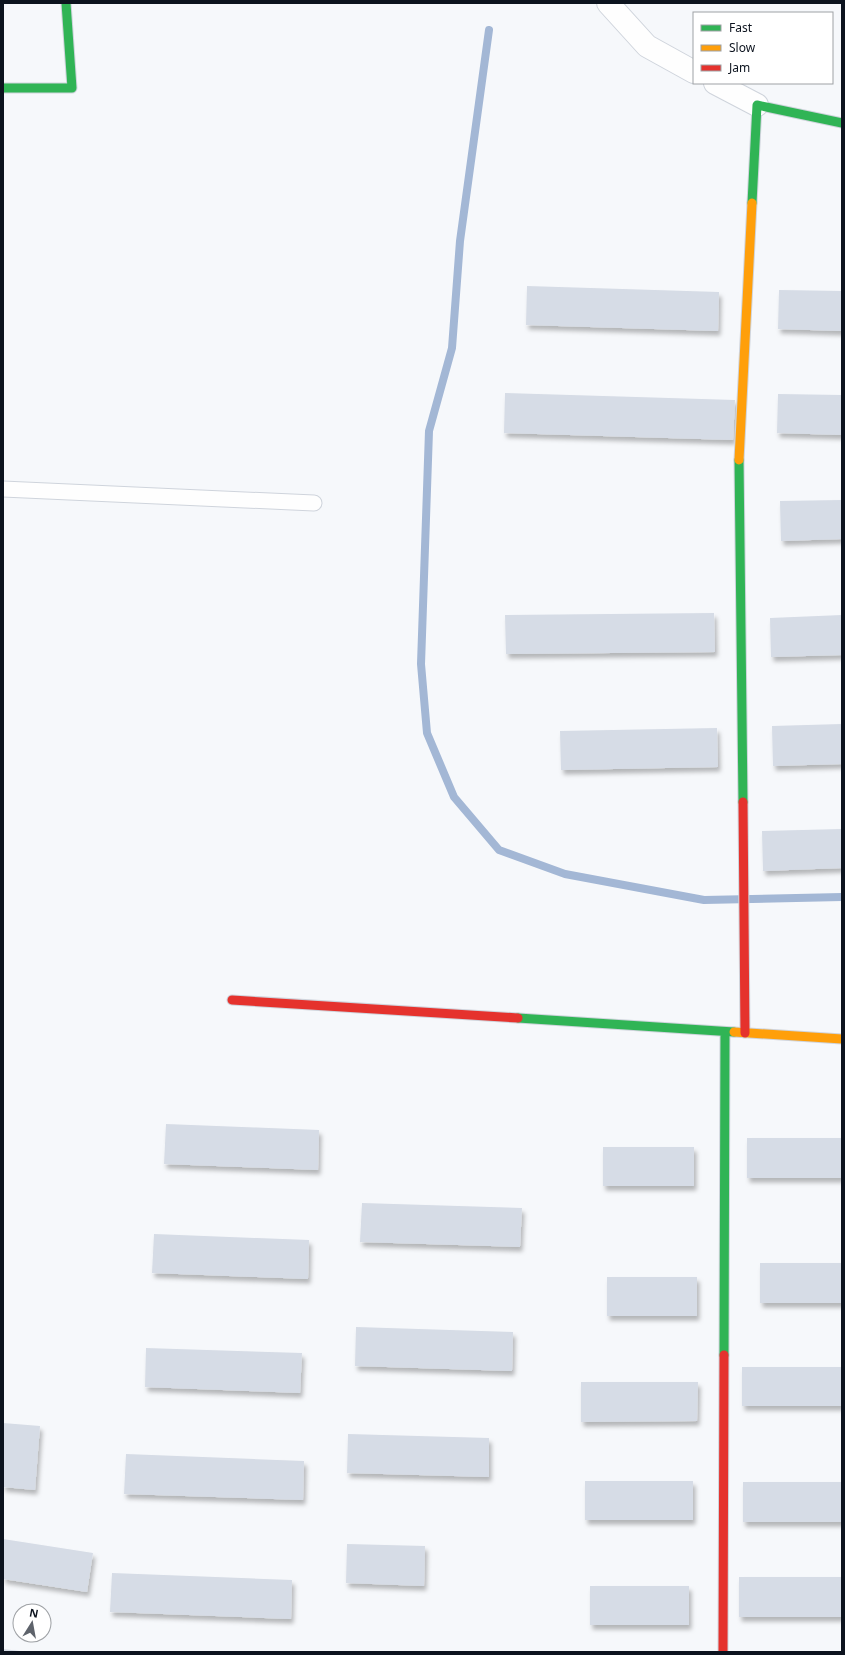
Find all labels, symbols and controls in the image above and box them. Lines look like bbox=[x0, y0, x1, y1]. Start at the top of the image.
legend bbox=[693, 12, 833, 84]
text: Fast bbox=[729, 19, 753, 36]
text: Slow bbox=[729, 39, 756, 56]
text: Jam bbox=[728, 59, 750, 76]
north arrow bbox=[12, 1603, 52, 1643]
text: N bbox=[28, 1604, 40, 1621]

